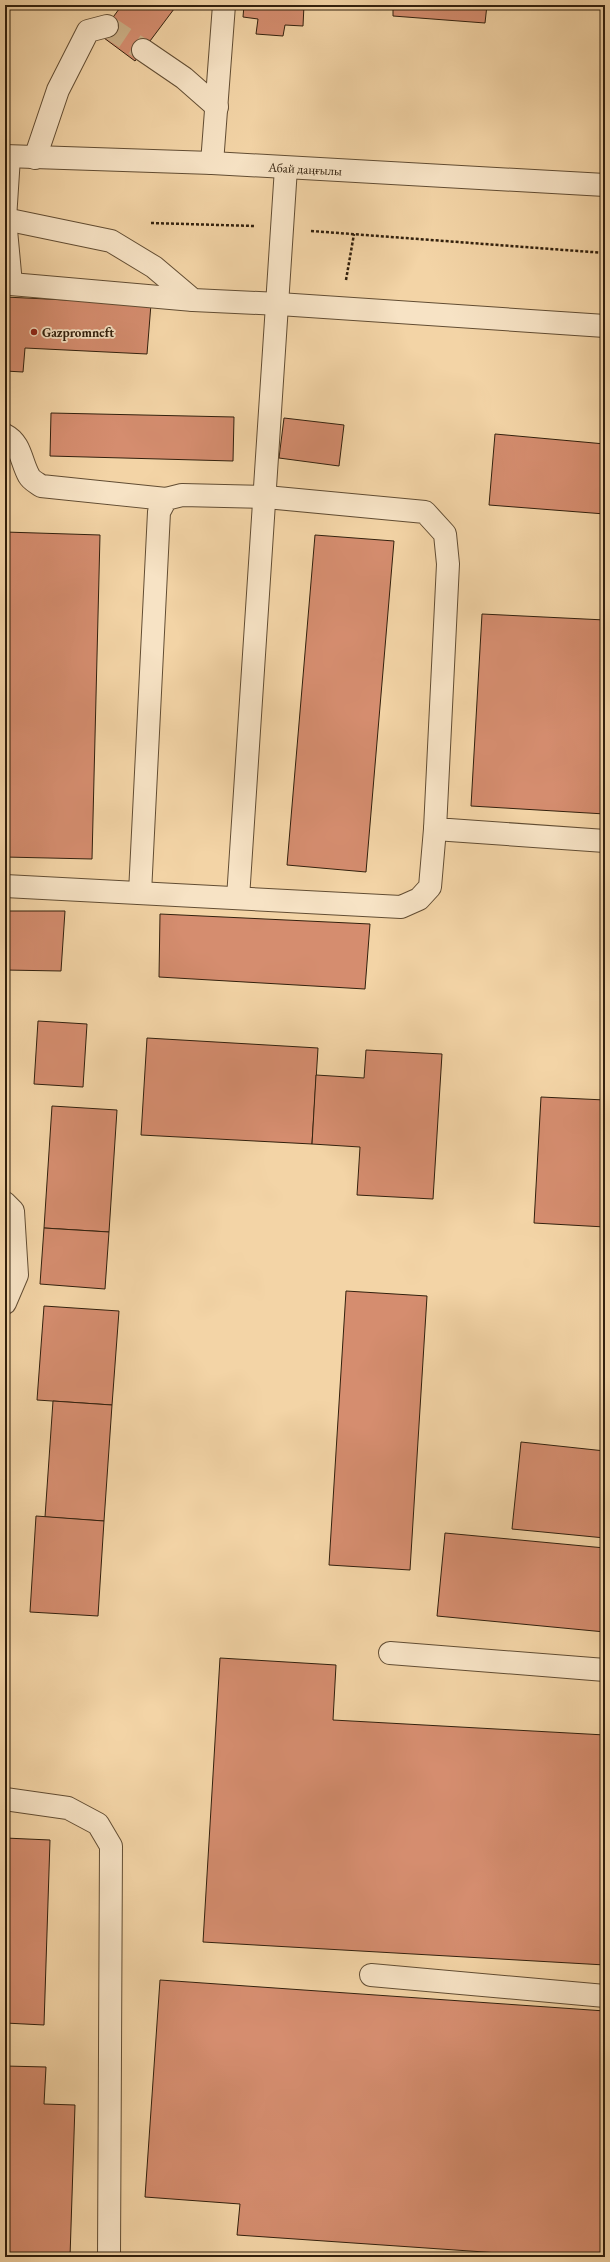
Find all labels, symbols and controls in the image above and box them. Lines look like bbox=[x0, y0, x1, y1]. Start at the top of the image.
street label: Абай даңғылы bbox=[267, 159, 342, 179]
place label: Gazpromneft bbox=[42, 324, 114, 341]
marker: Gazpromneft bbox=[29, 327, 39, 337]

